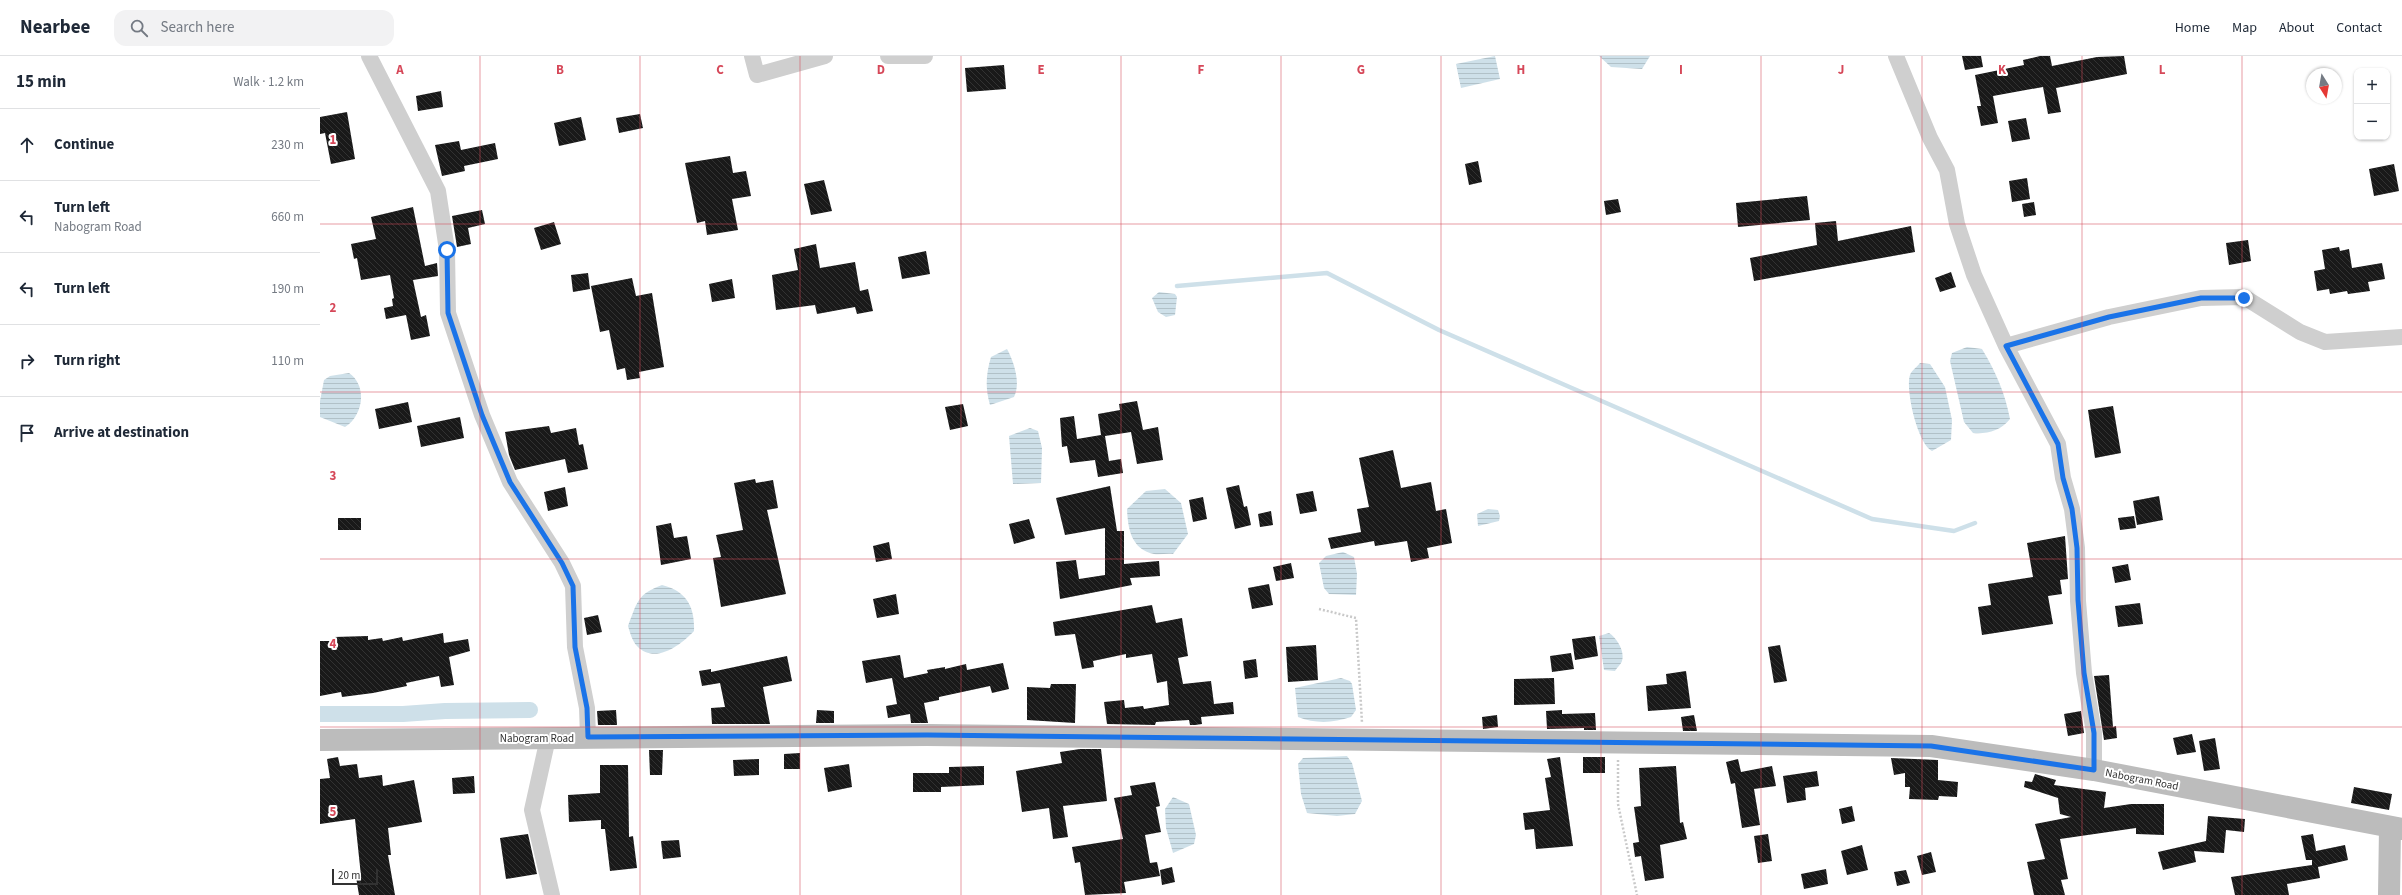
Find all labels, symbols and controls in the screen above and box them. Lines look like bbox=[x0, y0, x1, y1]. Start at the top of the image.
search box bbox=[114, 10, 394, 46]
text: Nearbee bbox=[20, 14, 90, 41]
icon: search bbox=[128, 17, 150, 39]
text: Search here bbox=[160, 17, 234, 38]
text: Home bbox=[2175, 18, 2210, 38]
text: Map bbox=[2232, 18, 2257, 38]
text: About bbox=[2279, 18, 2314, 38]
text: Contact bbox=[2336, 18, 2382, 38]
text: A bbox=[395, 61, 404, 79]
text: B bbox=[556, 61, 564, 79]
text: C bbox=[716, 61, 724, 79]
text: D bbox=[877, 61, 885, 79]
text: E bbox=[1037, 61, 1045, 79]
text: F bbox=[1198, 61, 1205, 79]
text: G bbox=[1357, 61, 1365, 79]
text: H bbox=[1517, 61, 1525, 79]
text: I bbox=[1679, 61, 1683, 79]
text: J bbox=[1838, 61, 1844, 79]
text: K bbox=[1998, 61, 2007, 79]
text: L bbox=[2159, 61, 2166, 79]
north arrow bbox=[2306, 68, 2342, 104]
map controls bbox=[2354, 68, 2390, 140]
button: + bbox=[2354, 68, 2390, 104]
text: 15 min bbox=[16, 70, 66, 94]
text: Walk · 1.2 km bbox=[233, 73, 304, 91]
button: − bbox=[2354, 104, 2390, 140]
text: 1 bbox=[330, 131, 337, 149]
icon: ahead bbox=[16, 134, 38, 156]
text: Continue bbox=[54, 134, 114, 155]
text: 230 m bbox=[271, 136, 304, 154]
text: Turn left bbox=[54, 197, 110, 218]
icon: left bbox=[16, 206, 38, 228]
text: 660 m bbox=[271, 208, 304, 226]
text: Nabogram Road bbox=[54, 218, 142, 236]
route start bbox=[438, 241, 456, 259]
icon: left bbox=[16, 278, 38, 300]
text: Turn left bbox=[54, 278, 110, 299]
text: 190 m bbox=[271, 280, 304, 298]
route end bbox=[2235, 289, 2253, 307]
text: 2 bbox=[330, 299, 337, 317]
icon: right bbox=[16, 350, 38, 372]
text: Turn right bbox=[54, 350, 120, 371]
text: 110 m bbox=[271, 352, 304, 370]
icon: arrive bbox=[16, 422, 38, 444]
text: Arrive at destination bbox=[54, 422, 189, 443]
text: 3 bbox=[330, 467, 337, 485]
text: 4 bbox=[330, 635, 337, 653]
street label: Nabogram Road bbox=[500, 731, 574, 746]
street label: Nabogram Road bbox=[2104, 765, 2180, 794]
text: 5 bbox=[330, 803, 337, 821]
scale bar bbox=[332, 867, 378, 886]
text: 20 m bbox=[338, 868, 360, 883]

